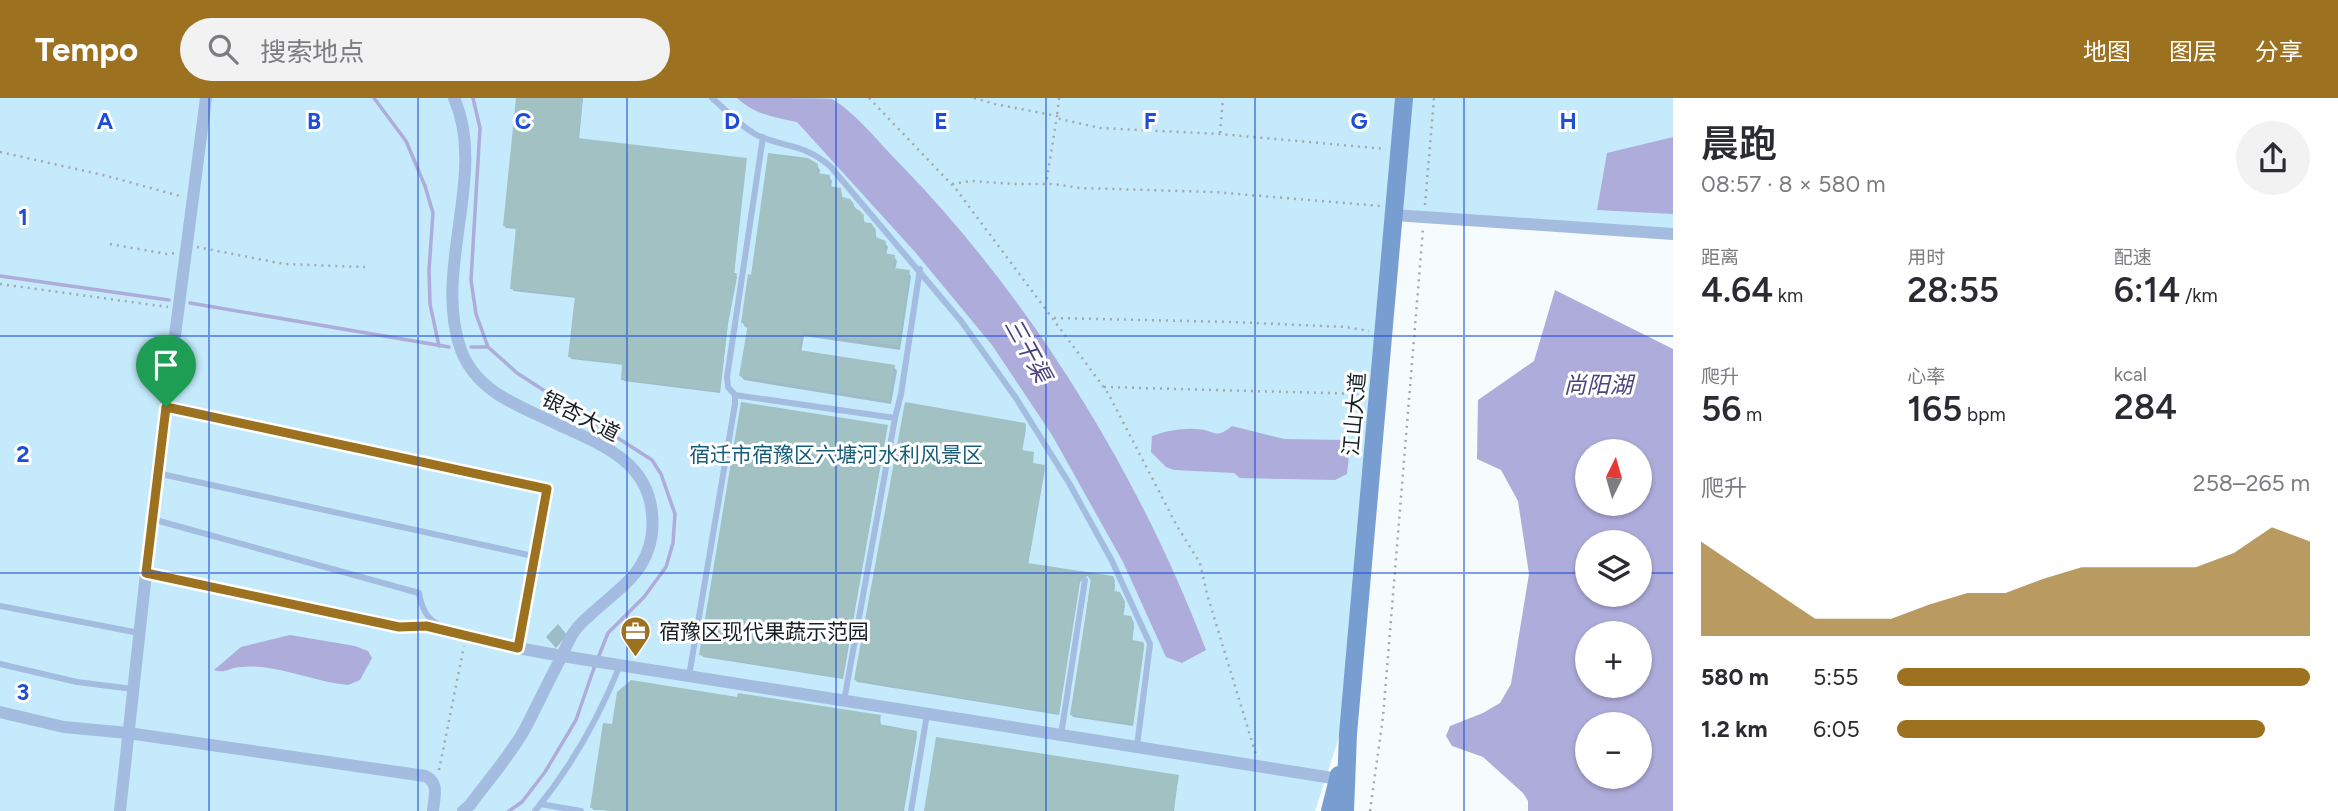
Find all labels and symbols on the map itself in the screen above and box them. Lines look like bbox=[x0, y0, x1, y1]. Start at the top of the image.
text: A bbox=[97, 107, 114, 135]
text: B bbox=[307, 107, 321, 135]
text: C bbox=[515, 107, 532, 135]
text: D bbox=[724, 107, 740, 135]
text: E bbox=[934, 107, 948, 135]
text: F bbox=[1144, 107, 1157, 135]
text: G bbox=[1350, 107, 1368, 135]
text: H bbox=[1559, 107, 1577, 135]
text: 1 bbox=[18, 203, 28, 231]
water label: 三干渠 bbox=[999, 313, 1058, 390]
pin bbox=[136, 335, 196, 407]
street label: 江山大道 bbox=[1338, 371, 1370, 457]
water label: 尚阳湖 bbox=[1564, 371, 1636, 399]
street label: 银杏大道 bbox=[538, 386, 624, 446]
north arrow bbox=[1575, 439, 1652, 516]
text: 2 bbox=[16, 440, 30, 468]
park label: 宿迁市宿豫区六塘河水利风景区 bbox=[689, 442, 983, 467]
office icon: 宿豫区现代果蔬示范园 bbox=[619, 614, 653, 658]
place label: 宿豫区现代果蔬示范园 bbox=[659, 619, 869, 644]
text: 3 bbox=[17, 678, 29, 706]

